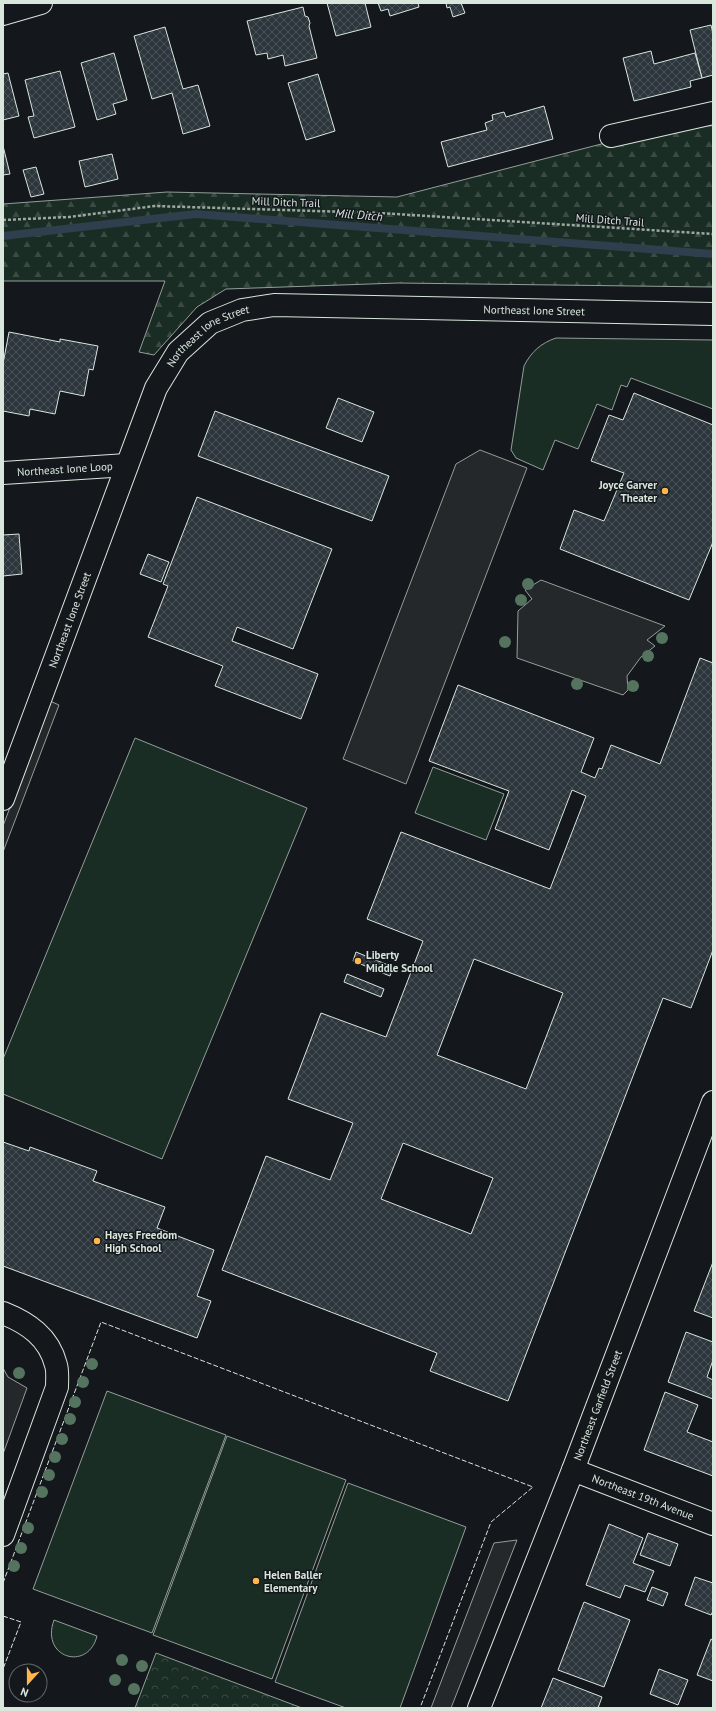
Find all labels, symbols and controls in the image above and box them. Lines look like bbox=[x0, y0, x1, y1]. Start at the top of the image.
street label: Mill Ditch Trail bbox=[251, 194, 321, 210]
water label: Mill Ditch bbox=[335, 205, 383, 224]
street label: Mill Ditch Trail bbox=[575, 211, 646, 229]
street label: Northeast Ione Street bbox=[163, 302, 250, 370]
street label: Northeast Ione Street bbox=[483, 302, 585, 318]
street label: Northeast Ione Loop bbox=[17, 459, 113, 479]
place label: Joyce Garver Theater bbox=[598, 478, 657, 505]
marker: Joyce Garver Theater bbox=[660, 486, 670, 496]
street label: Northeast Ione Street bbox=[45, 570, 94, 670]
place label: Liberty Middle School bbox=[366, 948, 434, 975]
marker: Liberty Middle School bbox=[353, 956, 363, 966]
place label: Hayes Freedom High School bbox=[105, 1228, 177, 1255]
marker: Hayes Freedom High School bbox=[92, 1236, 102, 1246]
street label: Northeast Garfield Street bbox=[570, 1348, 625, 1463]
street label: Northeast 19th Avenue bbox=[590, 1471, 696, 1523]
place label: Helen Baller Elementary bbox=[264, 1568, 322, 1595]
marker: Helen Baller Elementary bbox=[251, 1576, 261, 1586]
north arrow bbox=[8, 1663, 48, 1703]
text: N bbox=[19, 1685, 30, 1700]

